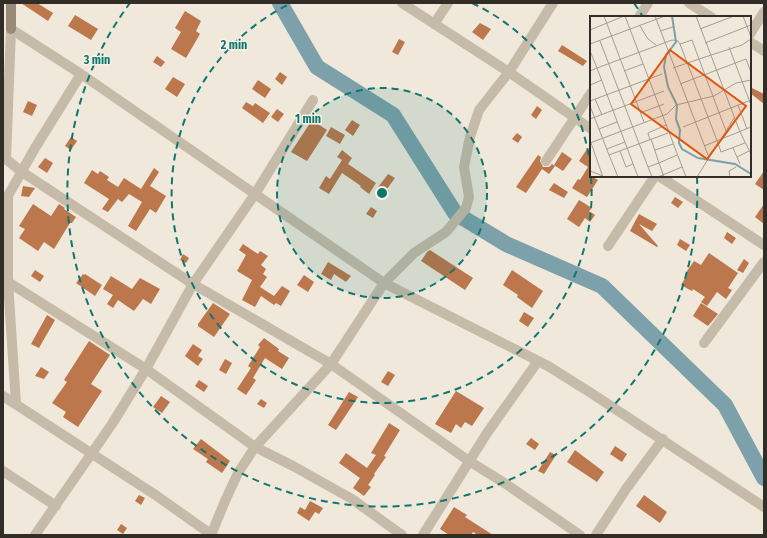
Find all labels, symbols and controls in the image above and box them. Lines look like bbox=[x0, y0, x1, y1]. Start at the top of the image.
inset map bbox=[590, 16, 751, 177]
text: 2 min bbox=[220, 38, 247, 52]
text: 3 min bbox=[83, 53, 110, 67]
text: 1 min bbox=[295, 112, 321, 126]
centre of rings bbox=[375, 186, 389, 200]

